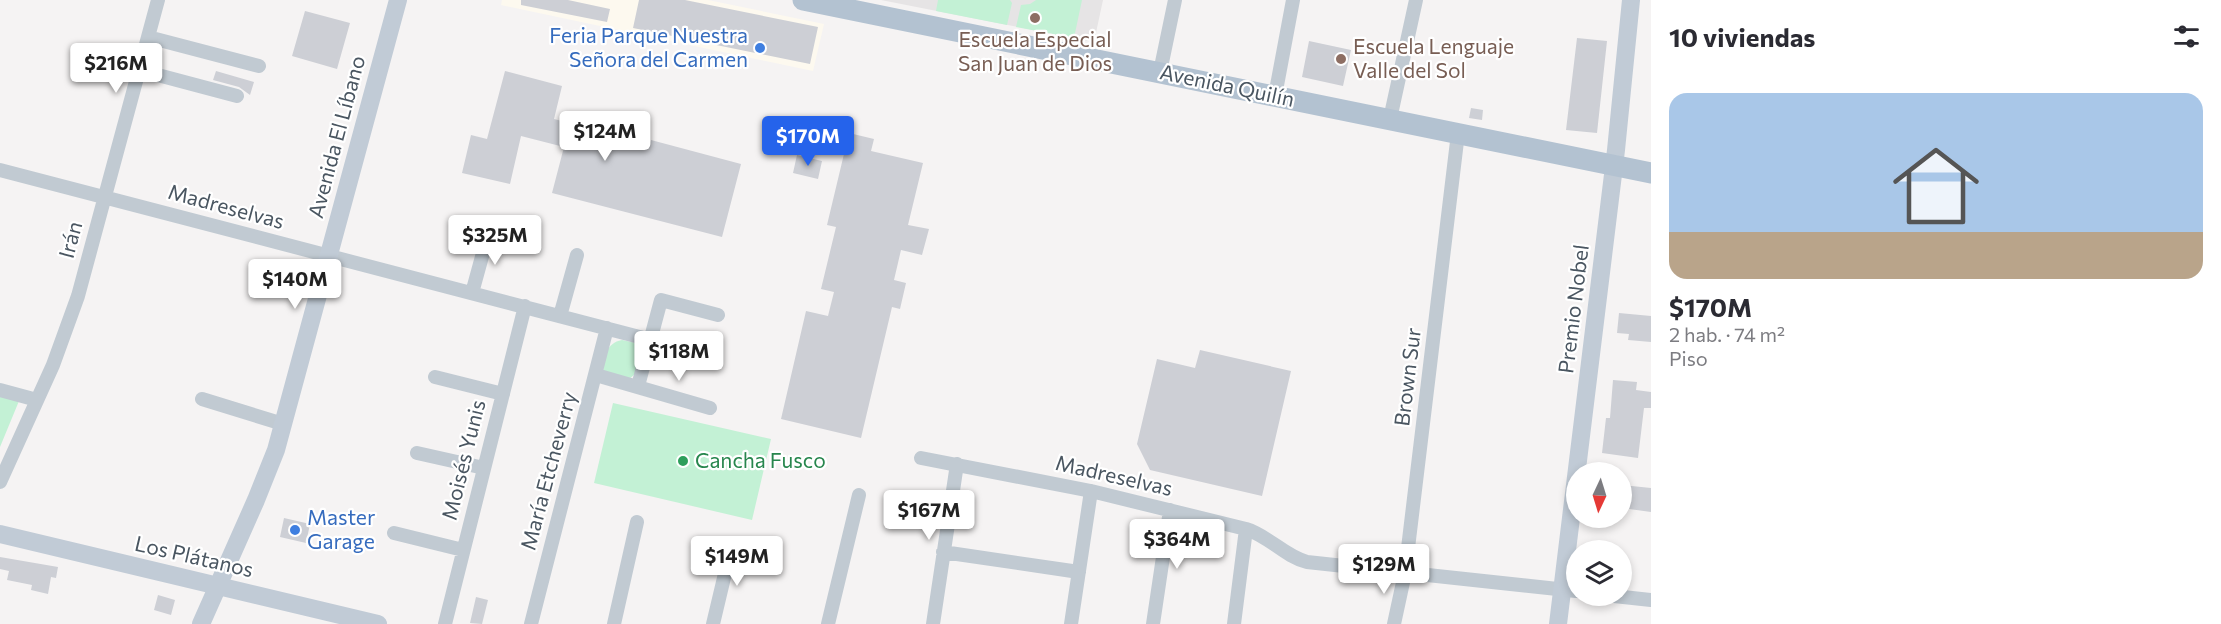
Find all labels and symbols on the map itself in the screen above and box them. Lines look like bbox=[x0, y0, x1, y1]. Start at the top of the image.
marker: Escuela Especial San Juan de Dios bbox=[1028, 11, 1042, 25]
place label: Feria Parque Nuestra Señora del Carmen bbox=[549, 22, 748, 71]
place label: Escuela Especial San Juan de Dios bbox=[958, 26, 1112, 75]
place label: Escuela Lenguaje Valle del Sol bbox=[1353, 33, 1514, 82]
marker: Feria Parque Nuestra Señora del Carmen bbox=[753, 41, 767, 55]
pin: $216M bbox=[74, 43, 158, 94]
marker: Escuela Lenguaje Valle del Sol bbox=[1334, 52, 1348, 66]
street label: Avenida El Líbano bbox=[302, 53, 369, 221]
street label: Avenida Quilín bbox=[1158, 58, 1297, 111]
pin: $124M bbox=[563, 111, 647, 162]
pin: $170M bbox=[766, 116, 850, 167]
street label: Madreselvas bbox=[166, 178, 287, 233]
pin: $325M bbox=[453, 215, 537, 266]
street label: Irán bbox=[53, 219, 86, 261]
street label: Premio Nobel bbox=[1552, 243, 1593, 375]
pin: $140M bbox=[253, 259, 337, 310]
street label: Brown Sur bbox=[1388, 326, 1425, 428]
pin: $118M bbox=[637, 331, 721, 382]
street label: María Etcheverry bbox=[514, 389, 581, 552]
street label: Moisés Yunis bbox=[436, 397, 490, 522]
place label: Cancha Fusco bbox=[695, 447, 826, 472]
street label: Madreselvas bbox=[1053, 449, 1175, 500]
marker: Cancha Fusco bbox=[676, 454, 690, 468]
north arrow bbox=[1566, 462, 1632, 528]
pin: $167M bbox=[887, 490, 971, 541]
place label: Master Garage bbox=[307, 504, 375, 553]
pin: $364M bbox=[1135, 519, 1219, 570]
marker: Master Garage bbox=[288, 523, 302, 537]
street label: Los Plátanos bbox=[133, 530, 256, 581]
pin: $149M bbox=[695, 536, 779, 587]
pin: $129M bbox=[1342, 544, 1426, 595]

